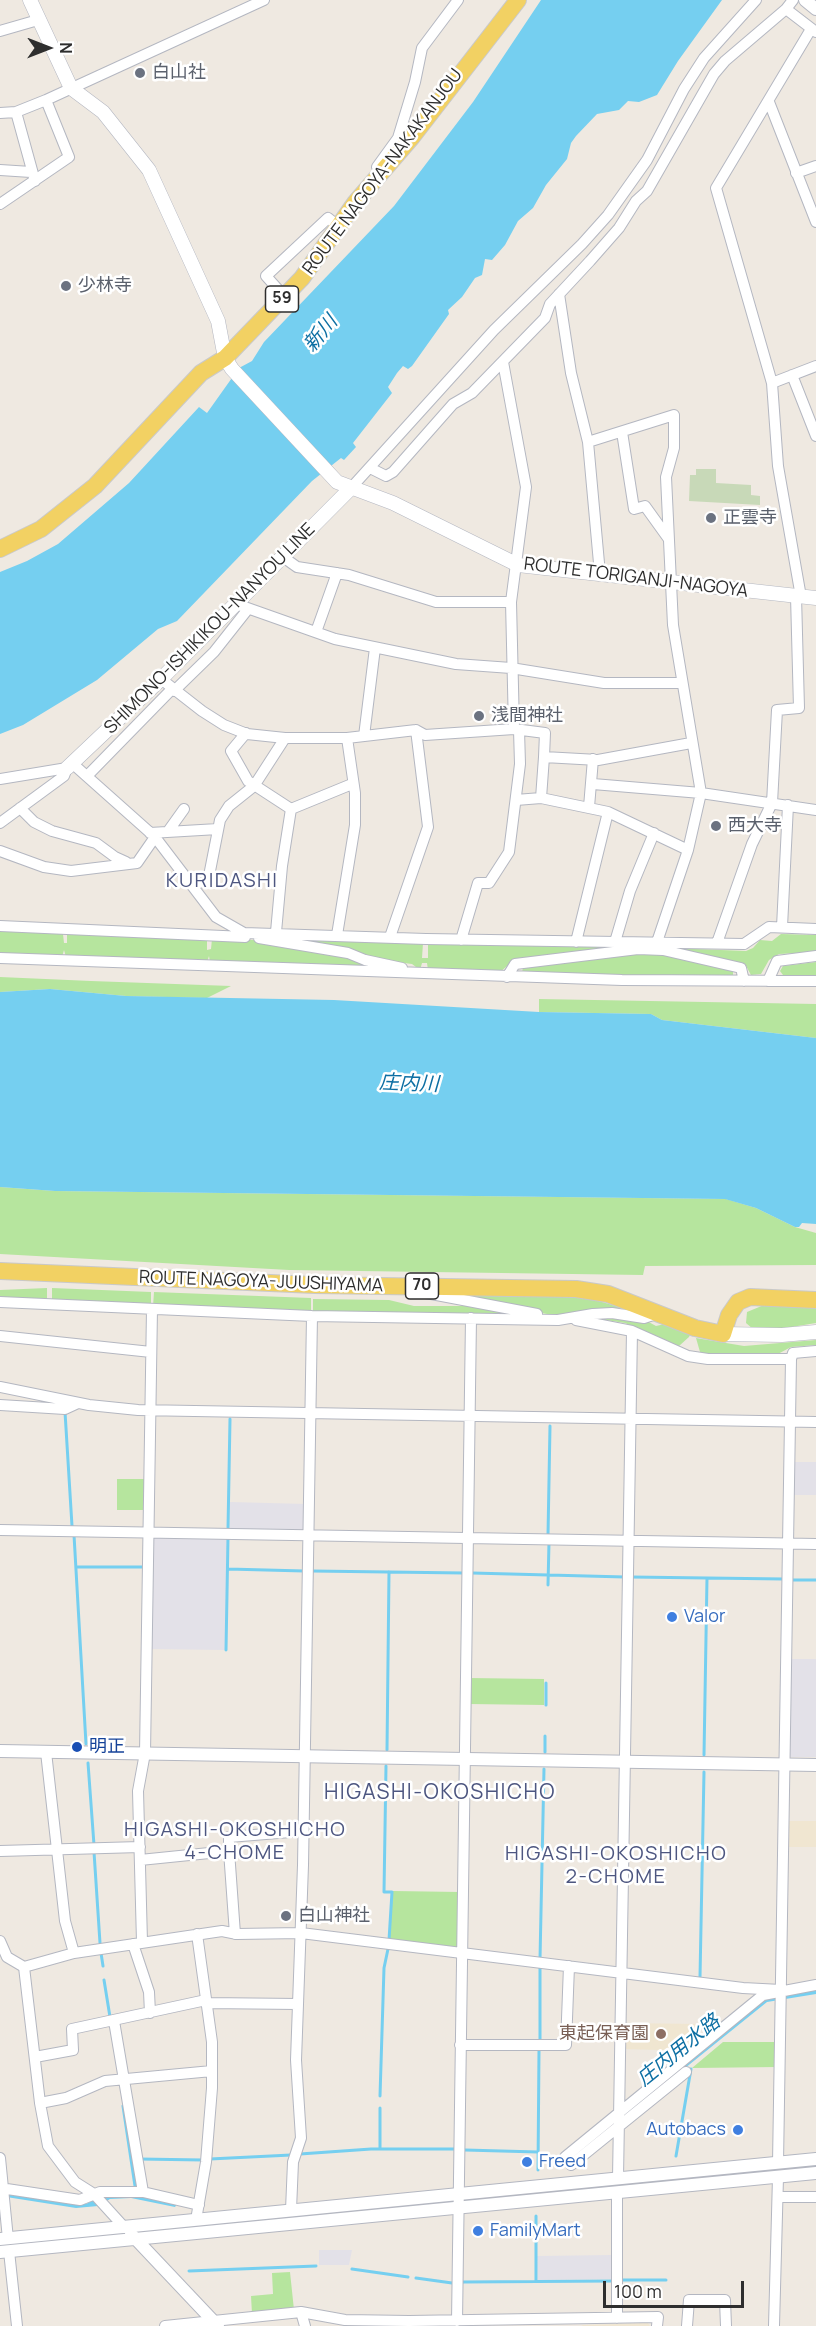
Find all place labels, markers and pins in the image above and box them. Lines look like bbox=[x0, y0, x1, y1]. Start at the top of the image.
place label: 白山社 bbox=[152, 62, 206, 84]
marker: 白山社 bbox=[133, 66, 147, 80]
place label: 少林寺 bbox=[78, 275, 132, 297]
marker: 少林寺 bbox=[59, 279, 73, 293]
place label: 正雲寺 bbox=[723, 507, 777, 529]
marker: 正雲寺 bbox=[704, 511, 718, 525]
place label: 浅間神社 bbox=[491, 705, 563, 727]
marker: 浅間神社 bbox=[472, 709, 486, 723]
place label: 西大寺 bbox=[728, 815, 782, 837]
marker: 西大寺 bbox=[709, 819, 723, 833]
place label: Valor bbox=[684, 1606, 725, 1628]
marker: Valor bbox=[665, 1610, 679, 1624]
place label: 明正 bbox=[89, 1736, 125, 1758]
marker: 明正 bbox=[70, 1740, 84, 1754]
place label: 白山神社 bbox=[298, 1905, 370, 1927]
marker: 白山神社 bbox=[279, 1909, 293, 1923]
place label: 東起保育園 bbox=[559, 2023, 649, 2045]
marker: 東起保育園 bbox=[654, 2027, 668, 2041]
place label: Autobacs bbox=[646, 2119, 726, 2141]
marker: Autobacs bbox=[731, 2123, 745, 2137]
place label: Freed bbox=[539, 2151, 586, 2173]
marker: Freed bbox=[520, 2155, 534, 2169]
place label: FamilyMart bbox=[490, 2220, 581, 2242]
marker: FamilyMart bbox=[471, 2224, 485, 2238]

